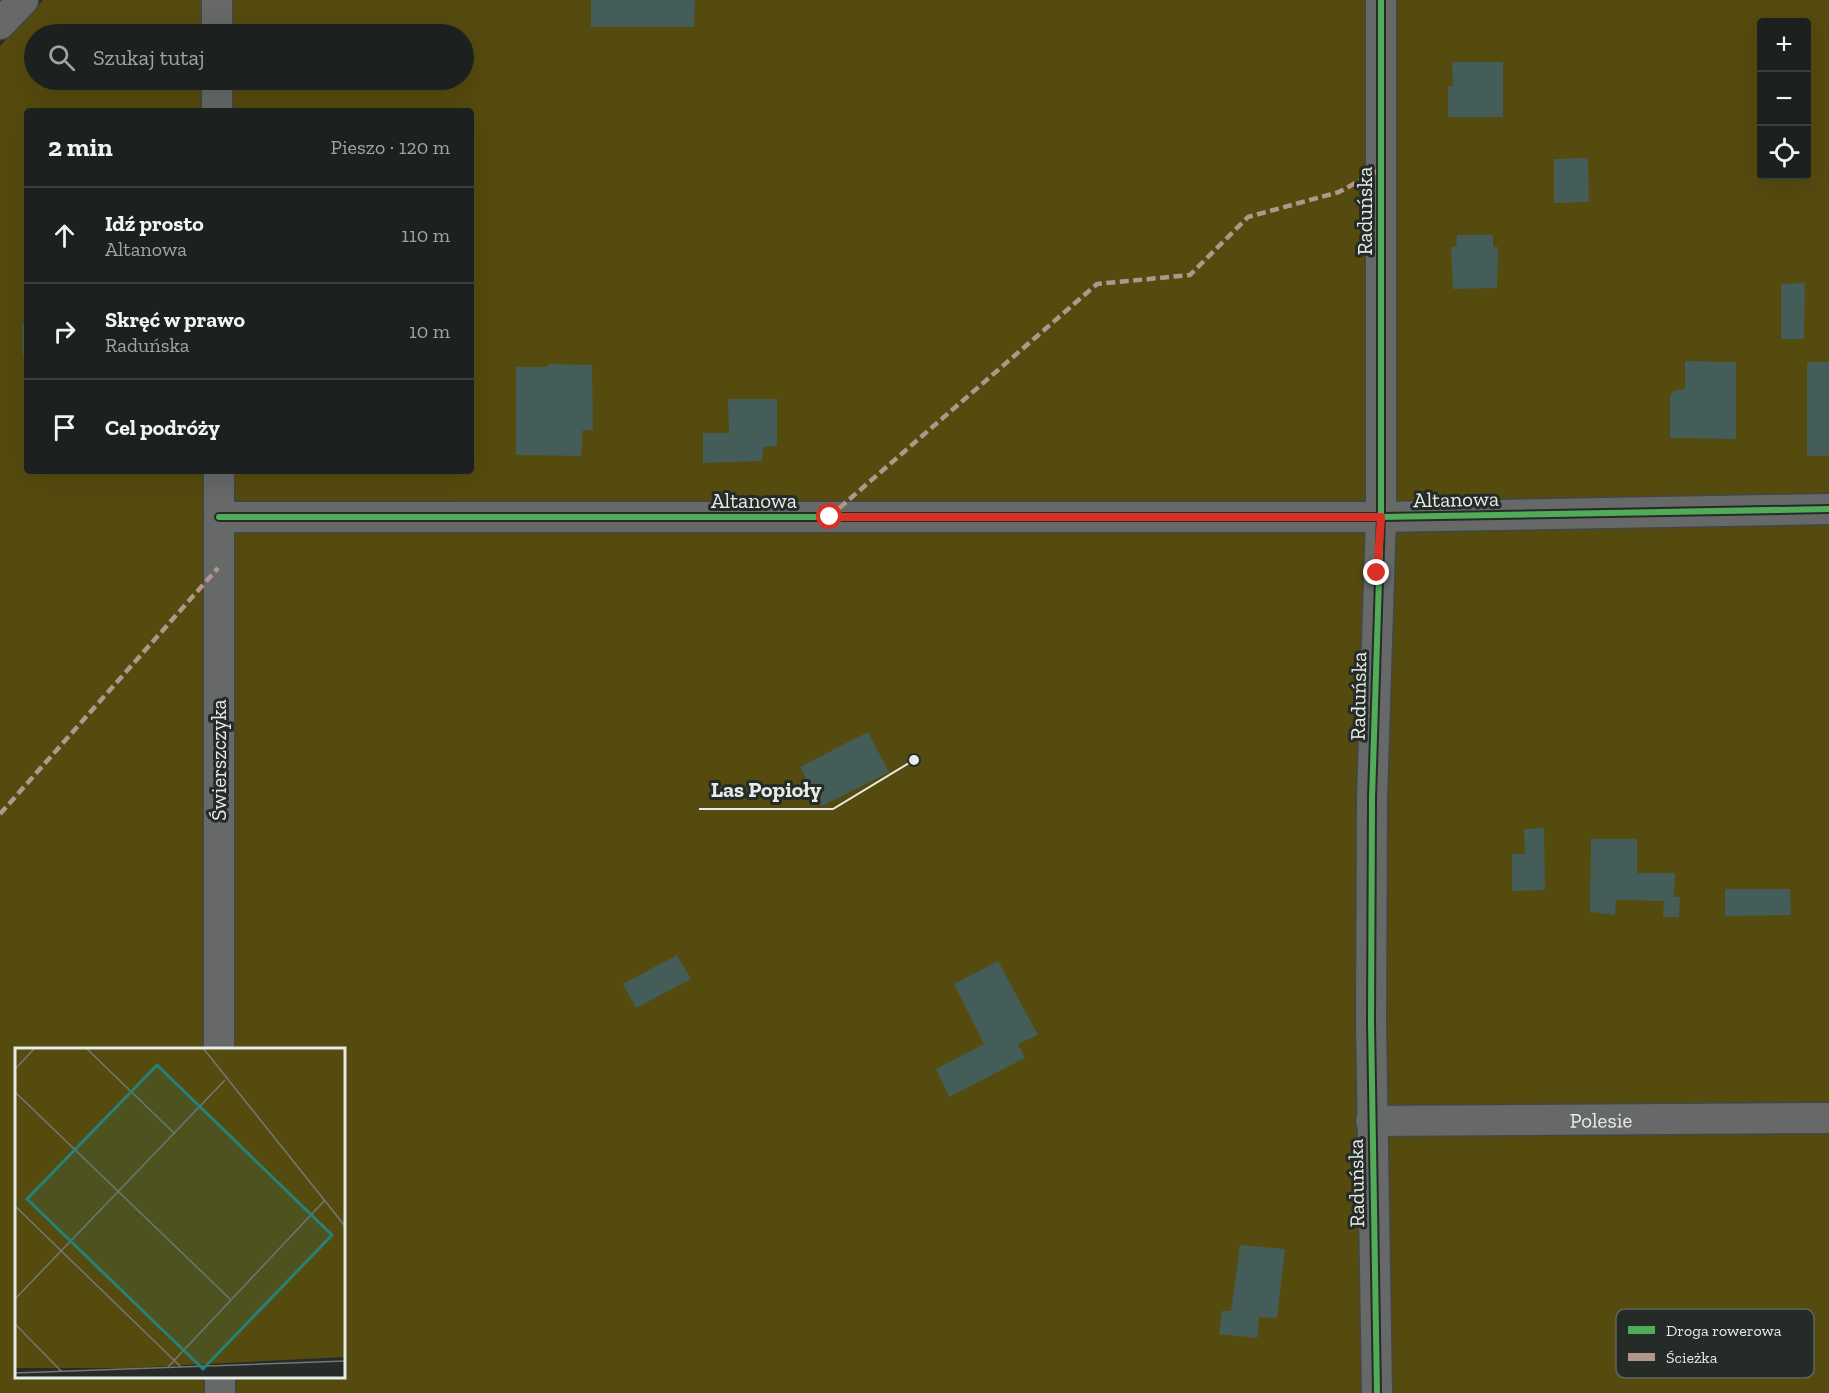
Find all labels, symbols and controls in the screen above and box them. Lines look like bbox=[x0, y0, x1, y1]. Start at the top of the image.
map controls bbox=[1757, 18, 1811, 180]
button: + bbox=[1757, 18, 1811, 72]
search box bbox=[24, 24, 474, 90]
icon: search bbox=[45, 41, 78, 74]
text: Szukaj tutaj bbox=[93, 44, 205, 71]
button: − bbox=[1757, 72, 1811, 126]
button: locate bbox=[1757, 126, 1811, 180]
text: 2 min bbox=[48, 131, 113, 163]
text: Pieszo · 120 m bbox=[330, 135, 450, 159]
street label: Raduńska bbox=[1352, 167, 1377, 255]
text: Idź prosto bbox=[105, 210, 204, 237]
icon: ahead bbox=[48, 219, 81, 252]
text: 110 m bbox=[401, 223, 450, 247]
text: Altanowa bbox=[105, 237, 187, 261]
text: Skręć w prawo bbox=[105, 306, 245, 333]
icon: right bbox=[48, 315, 81, 348]
text: 10 m bbox=[409, 319, 450, 343]
text: Raduńska bbox=[105, 333, 189, 357]
icon: arrive bbox=[48, 411, 81, 444]
text: Cel podróży bbox=[105, 414, 220, 441]
street label: Altanowa bbox=[1413, 486, 1499, 512]
street label: Altanowa bbox=[711, 488, 797, 513]
route start bbox=[816, 503, 842, 529]
route end bbox=[1363, 559, 1389, 585]
street label: Raduńska bbox=[1345, 651, 1371, 741]
street label: Świerszczyka bbox=[206, 699, 231, 821]
callout: Las Popioły bbox=[699, 769, 833, 809]
text: Las Popioły bbox=[711, 776, 822, 803]
inset map bbox=[15, 1048, 345, 1378]
street label: Polesie bbox=[1570, 1107, 1633, 1132]
street label: Raduńska bbox=[1343, 1138, 1369, 1228]
legend bbox=[1616, 1309, 1814, 1378]
text: Droga rowerowa bbox=[1666, 1321, 1782, 1340]
text: Ścieżka bbox=[1666, 1348, 1718, 1367]

